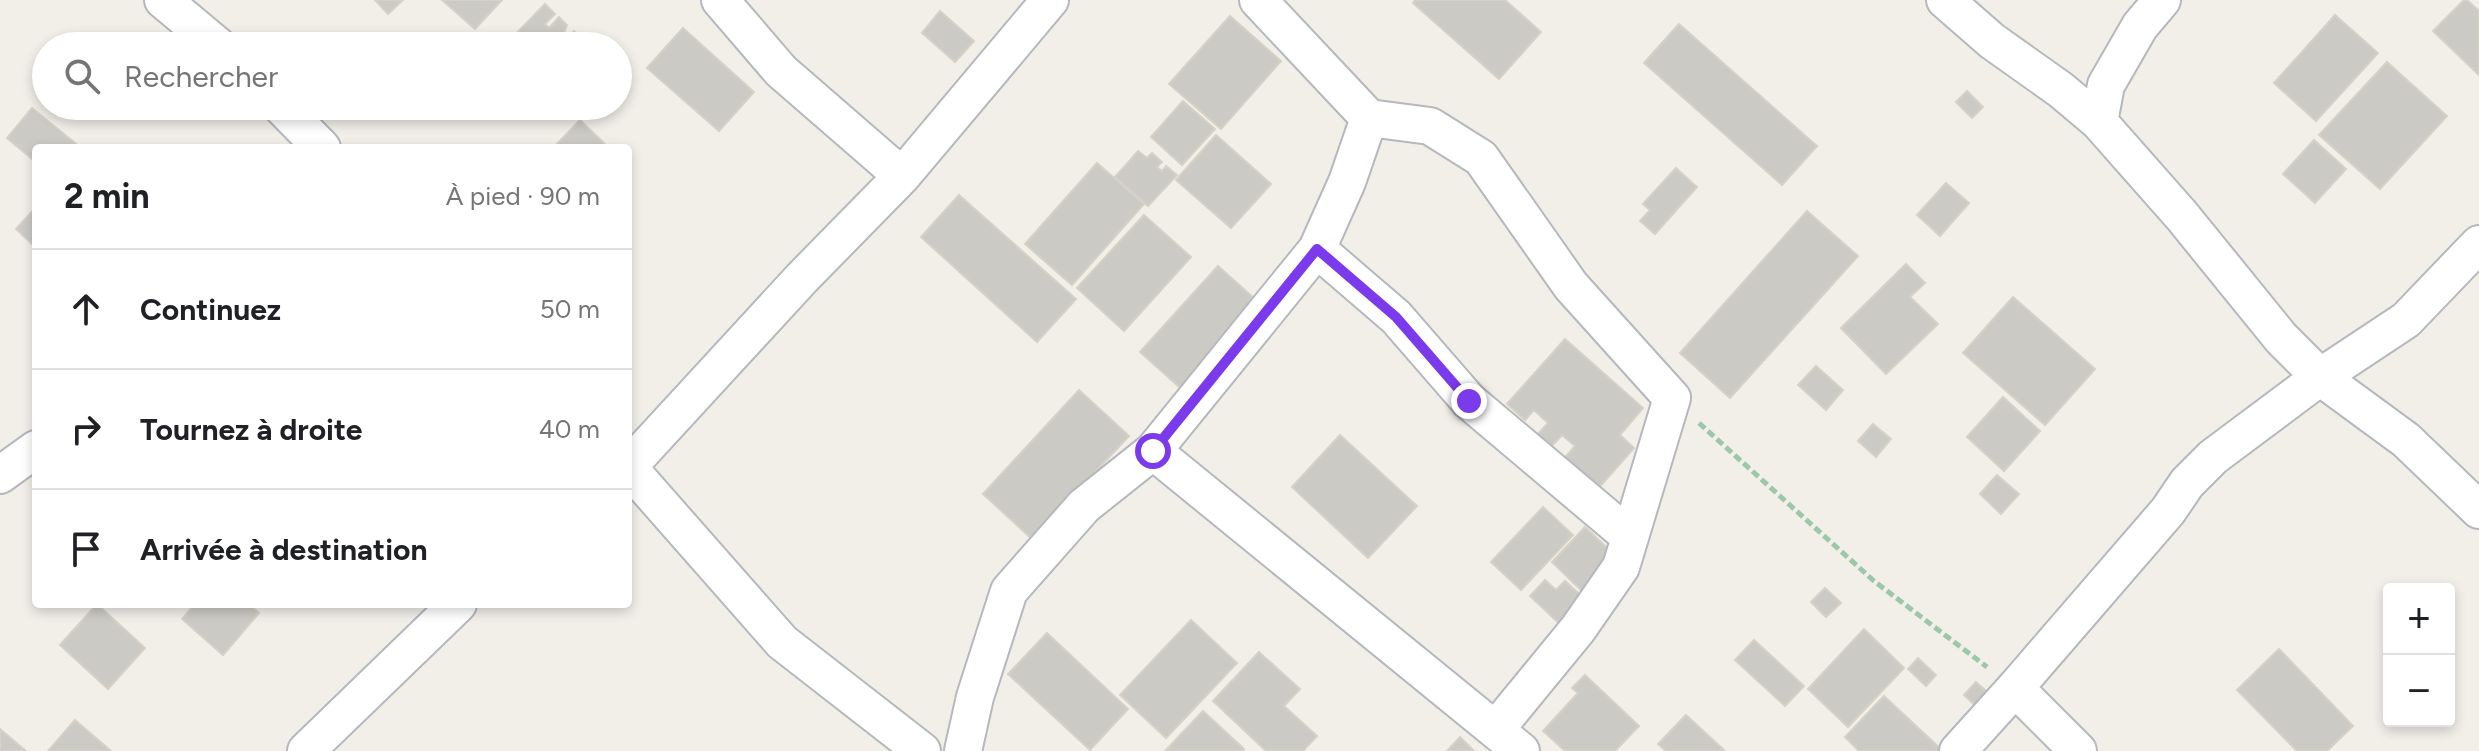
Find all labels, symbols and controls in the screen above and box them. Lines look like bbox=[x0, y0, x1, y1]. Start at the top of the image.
search box bbox=[32, 32, 632, 120]
icon: search bbox=[60, 54, 104, 98]
text: Rechercher bbox=[124, 58, 278, 95]
text: 2 min bbox=[64, 176, 150, 217]
text: À pied · 90 m bbox=[446, 180, 600, 212]
icon: ahead bbox=[64, 287, 108, 331]
text: Continuez bbox=[140, 291, 281, 328]
text: 50 m bbox=[540, 293, 600, 325]
route end bbox=[1451, 383, 1487, 419]
icon: right bbox=[64, 407, 108, 451]
text: Tournez à droite bbox=[140, 411, 362, 448]
text: 40 m bbox=[539, 413, 600, 445]
route start bbox=[1135, 433, 1171, 469]
icon: arrive bbox=[64, 527, 108, 571]
text: Arrivée à destination bbox=[140, 531, 427, 568]
map controls bbox=[2383, 583, 2455, 727]
button: + bbox=[2383, 583, 2455, 655]
button: − bbox=[2383, 655, 2455, 727]

